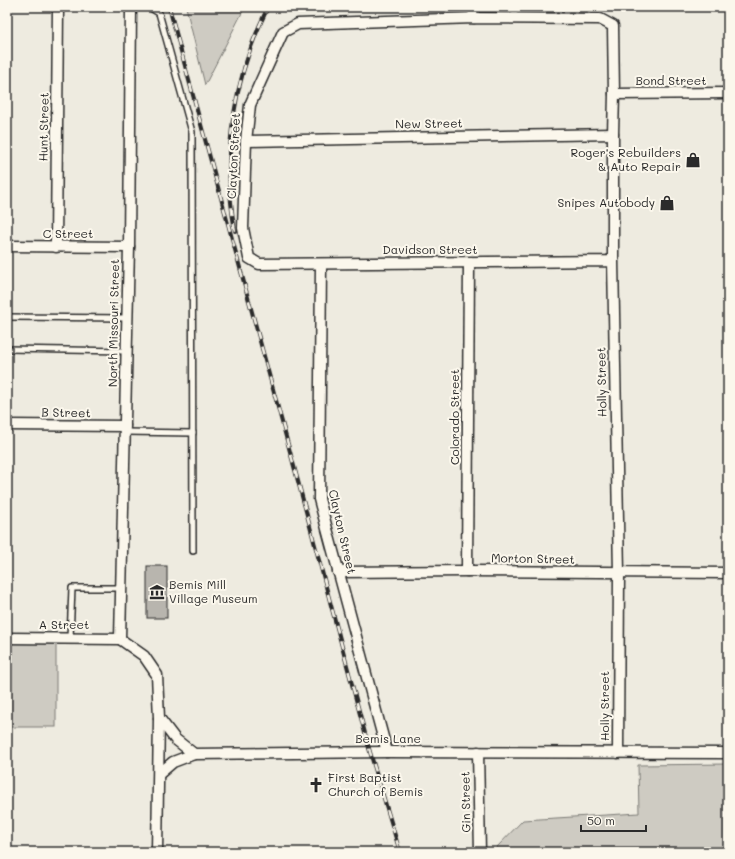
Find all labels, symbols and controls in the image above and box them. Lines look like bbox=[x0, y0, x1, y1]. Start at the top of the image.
street label: Bond Street bbox=[636, 72, 706, 88]
street label: Hunt Street bbox=[34, 92, 52, 162]
street label: Clayton Street bbox=[223, 112, 243, 200]
street label: New Street bbox=[395, 114, 463, 132]
place label: Roger's Rebuilders & Auto Repair bbox=[571, 144, 681, 174]
shop icon: Roger's Rebuilders & Auto Repair bbox=[684, 151, 702, 169]
place label: Snipes Autobody bbox=[558, 194, 655, 210]
shop icon: Snipes Autobody bbox=[658, 194, 676, 212]
street label: C Street bbox=[43, 225, 93, 241]
street label: Davidson Street bbox=[383, 241, 477, 257]
street label: North Missouri Street bbox=[104, 259, 122, 387]
street label: Holly Street bbox=[592, 347, 610, 417]
street label: Colorado Street bbox=[446, 369, 462, 465]
street label: B Street bbox=[41, 404, 91, 420]
street label: Clayton Street bbox=[325, 488, 360, 576]
street label: Morton Street bbox=[491, 549, 575, 567]
place label: Bemis Mill Village Museum bbox=[169, 576, 258, 606]
museum icon: Bemis Mill Village Museum bbox=[148, 583, 166, 601]
street label: A Street bbox=[39, 616, 89, 632]
street label: Holly Street bbox=[596, 671, 612, 741]
street label: Bemis Lane bbox=[355, 730, 421, 746]
place label: First Baptist Church of Bemis bbox=[328, 769, 423, 799]
street label: Gin Street bbox=[456, 771, 474, 833]
church icon: First Baptist Church of Bemis bbox=[307, 776, 325, 794]
scale bar bbox=[581, 807, 646, 833]
text: 50 m bbox=[587, 812, 615, 828]

